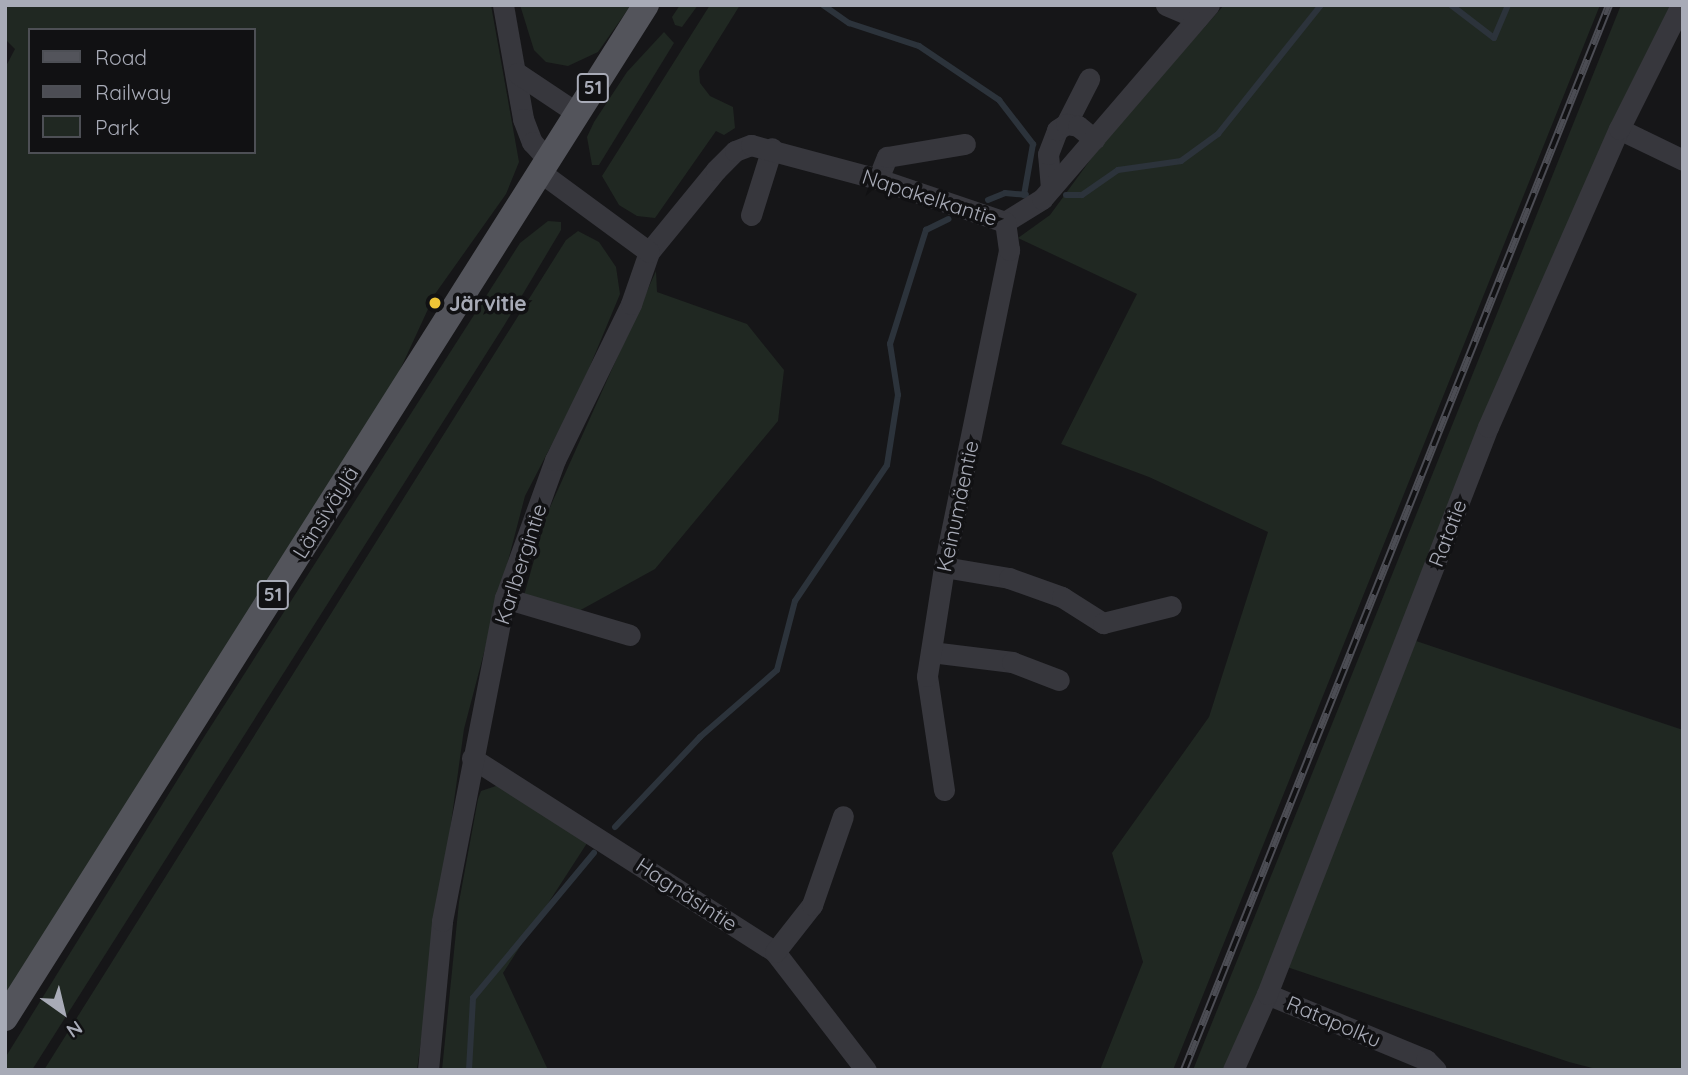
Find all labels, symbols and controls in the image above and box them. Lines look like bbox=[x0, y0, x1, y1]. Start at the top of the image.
legend bbox=[28, 28, 256, 154]
text: Road bbox=[95, 44, 147, 70]
road number: 51 bbox=[576, 72, 610, 104]
text: Railway bbox=[95, 79, 171, 105]
text: Park bbox=[95, 114, 139, 140]
street label: Napakelkantie bbox=[859, 163, 1001, 231]
place label: Järvitie bbox=[449, 290, 527, 316]
marker: Järvitie bbox=[427, 295, 443, 311]
street label: Keinumäentie bbox=[931, 438, 983, 574]
street label: Länsiväylä bbox=[287, 461, 363, 563]
street label: Ratatie bbox=[1423, 496, 1471, 570]
street label: Karlbergintie bbox=[489, 500, 551, 628]
road number: 51 bbox=[256, 580, 290, 610]
street label: Hagnäsintie bbox=[632, 852, 742, 936]
north arrow bbox=[28, 977, 98, 1047]
street label: Ratapolku bbox=[1283, 990, 1385, 1052]
text: N bbox=[62, 1016, 87, 1043]

